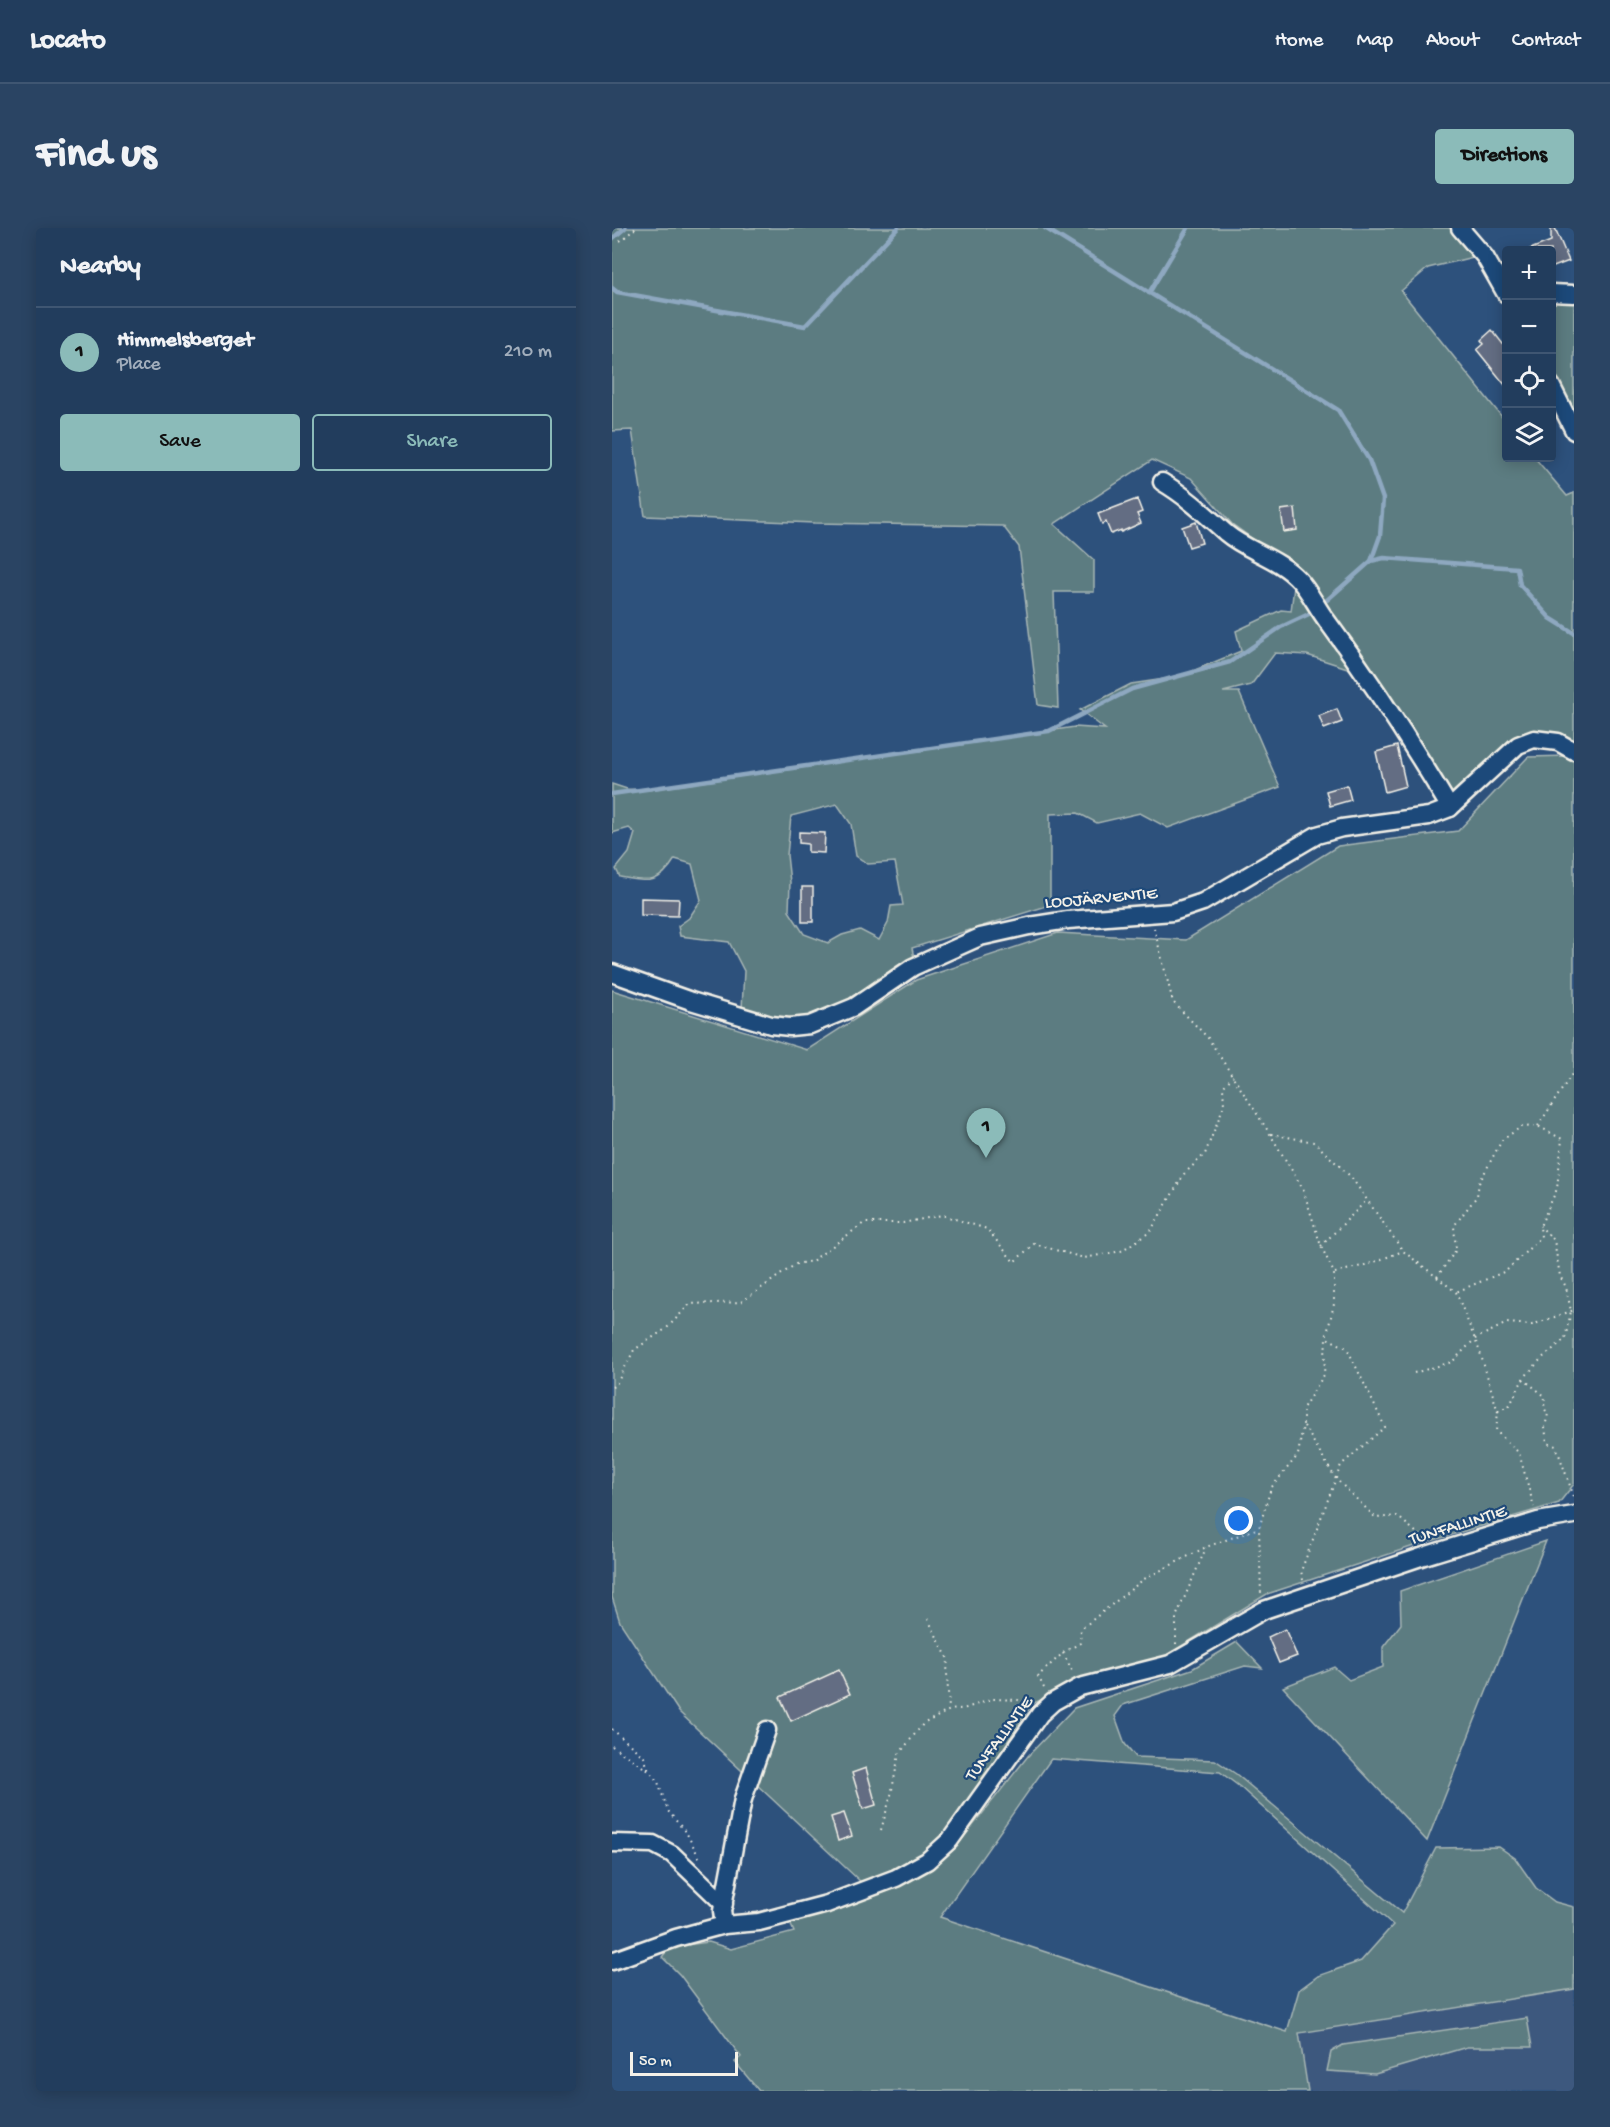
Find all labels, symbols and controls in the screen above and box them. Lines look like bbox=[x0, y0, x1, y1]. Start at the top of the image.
text: Locato bbox=[30, 25, 106, 58]
text: Home bbox=[1275, 29, 1323, 54]
text: Map bbox=[1356, 29, 1393, 54]
text: About bbox=[1426, 29, 1479, 54]
text: Contact bbox=[1512, 29, 1580, 54]
button: Directions bbox=[1435, 129, 1574, 184]
text: Find us bbox=[36, 132, 156, 181]
map controls bbox=[1502, 246, 1556, 462]
button: + bbox=[1502, 246, 1556, 300]
text: Nearby bbox=[60, 252, 141, 283]
button: − bbox=[1502, 300, 1556, 354]
text: Himmelsberget bbox=[117, 328, 253, 354]
text: 1 bbox=[75, 341, 84, 364]
text: 210 m bbox=[504, 341, 552, 364]
text: Place bbox=[117, 354, 161, 377]
button: locate bbox=[1502, 354, 1556, 408]
button: layers bbox=[1502, 408, 1556, 462]
button: Save bbox=[60, 414, 300, 471]
button: Share bbox=[312, 414, 552, 471]
street label: LOOJÄRVENTIE bbox=[1044, 884, 1159, 914]
pin: 1 bbox=[966, 1108, 1006, 1158]
street label: TUNFALLINTIE bbox=[1406, 1501, 1510, 1551]
your location bbox=[1224, 1506, 1253, 1535]
street label: TUNFALLINTIE bbox=[961, 1692, 1039, 1786]
scale bar bbox=[630, 2049, 738, 2076]
text: 50 m bbox=[639, 2053, 672, 2072]

